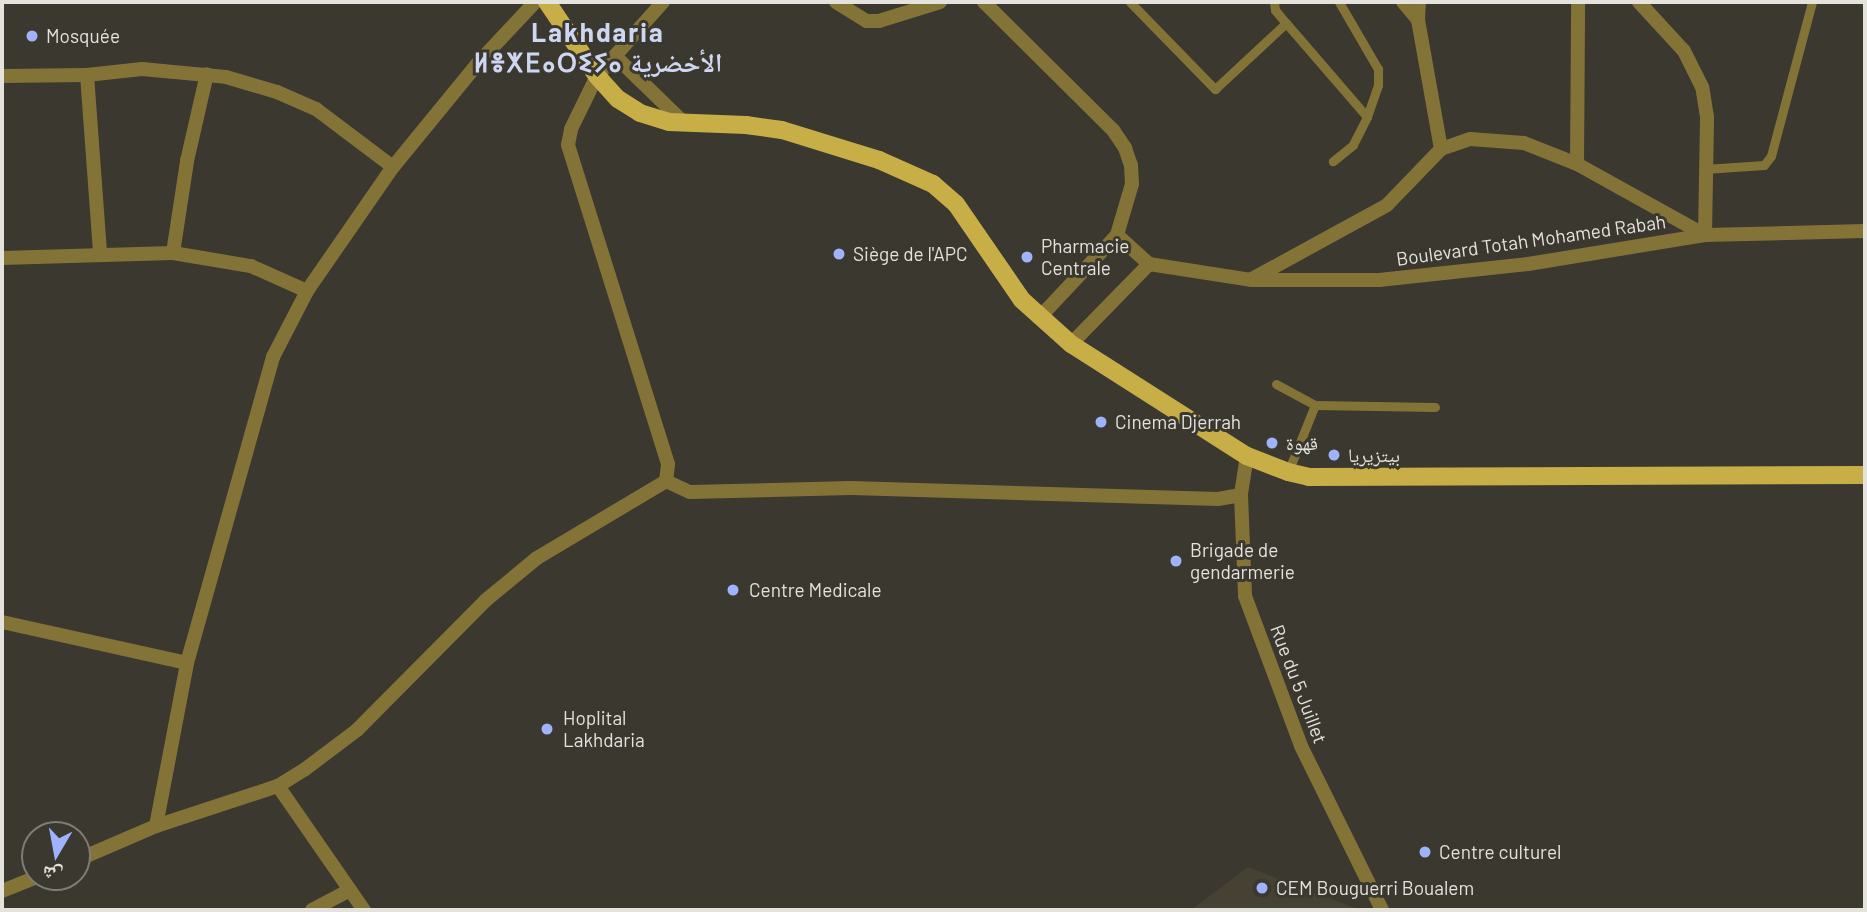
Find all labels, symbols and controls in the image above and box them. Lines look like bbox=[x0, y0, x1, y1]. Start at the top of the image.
district label: Lakhdaria ⵍⴻⵅⴹⴰⵔⵉⵢⴰ الأخضرية bbox=[484, 16, 712, 78]
place label: Mosquée bbox=[46, 25, 120, 47]
marker: Mosquée bbox=[24, 28, 40, 44]
street label: Boulevard Totah Mohamed Rabah bbox=[1395, 210, 1667, 270]
place label: Pharmacie Centrale bbox=[1041, 235, 1129, 279]
place label: Siège de l'APC bbox=[853, 243, 968, 265]
marker: Siège de l'APC bbox=[831, 246, 847, 262]
marker: Pharmacie Centrale bbox=[1019, 249, 1035, 265]
place label: Cinema Djerrah bbox=[1115, 411, 1241, 433]
marker: Cinema Djerrah bbox=[1093, 414, 1109, 430]
place label: قهوة bbox=[1286, 432, 1318, 454]
marker: قهوة bbox=[1264, 435, 1280, 451]
place label: بيتزيريا bbox=[1348, 444, 1400, 466]
marker: بيتزيريا bbox=[1326, 447, 1342, 463]
place label: Brigade de gendarmerie bbox=[1190, 539, 1295, 583]
marker: Brigade de gendarmerie bbox=[1168, 553, 1184, 569]
place label: Centre Medicale bbox=[749, 579, 882, 601]
marker: Centre Medicale bbox=[723, 580, 743, 600]
street label: Rue du 5 Juillet bbox=[1266, 621, 1332, 747]
place label: Hoplital Lakhdaria bbox=[563, 707, 645, 751]
marker: Hoplital Lakhdaria bbox=[537, 719, 557, 739]
north arrow bbox=[21, 821, 91, 891]
place label: Centre culturel bbox=[1439, 841, 1561, 863]
marker: Centre culturel bbox=[1417, 844, 1433, 860]
text: ش bbox=[41, 862, 65, 888]
place label: CEM Bouguerri Boualem bbox=[1276, 877, 1474, 899]
marker: CEM Bouguerri Boualem bbox=[1254, 880, 1270, 896]

